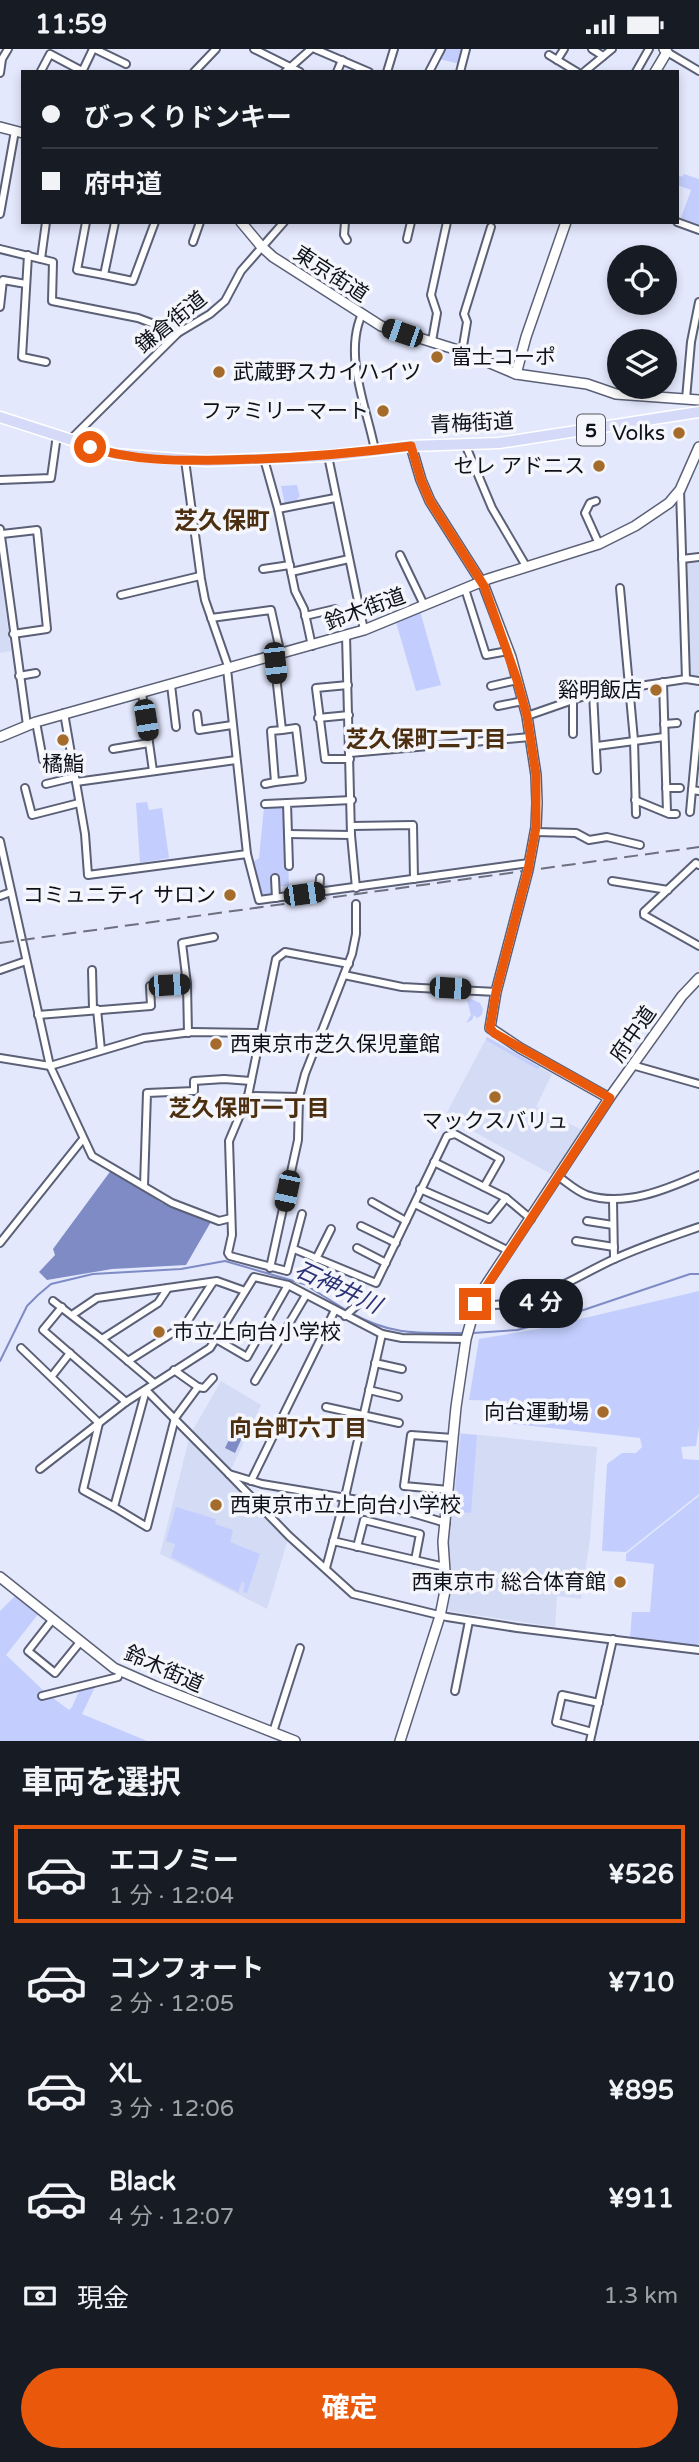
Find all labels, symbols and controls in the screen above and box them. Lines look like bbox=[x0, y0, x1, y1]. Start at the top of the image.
text: 11:59 bbox=[35, 9, 107, 40]
text: びっくりドンキー bbox=[84, 102, 292, 133]
text: 府中道 bbox=[84, 169, 162, 200]
street label: 東京街道 bbox=[289, 241, 373, 308]
map controls bbox=[607, 245, 677, 399]
button: locate bbox=[607, 245, 677, 315]
street label: 鎌倉街道 bbox=[131, 286, 212, 359]
car bbox=[379, 316, 426, 350]
button: layers bbox=[607, 329, 677, 399]
place label: 富士コーポ bbox=[451, 345, 556, 370]
marker: 富士コーポ bbox=[429, 349, 445, 365]
place label: 武蔵野スカイハイツ bbox=[233, 360, 421, 385]
marker: 武蔵野スカイハイツ bbox=[211, 364, 227, 380]
place label: ファミリーマート bbox=[201, 399, 369, 424]
marker: ファミリーマート bbox=[375, 403, 391, 419]
street label: 青梅街道 bbox=[429, 409, 515, 438]
road number: 5 bbox=[577, 415, 605, 445]
place label: Volks bbox=[612, 421, 665, 446]
marker: Volks bbox=[671, 425, 687, 441]
route start bbox=[74, 431, 106, 463]
place label: セレ アドニス bbox=[454, 454, 585, 479]
marker: セレ アドニス bbox=[591, 458, 607, 474]
district label: 芝久保町 bbox=[174, 507, 270, 536]
street label: 鈴木街道 bbox=[321, 583, 409, 636]
car bbox=[263, 641, 288, 685]
place label: 谿明飯店 bbox=[558, 678, 642, 703]
marker: 谿明飯店 bbox=[648, 682, 664, 698]
car bbox=[133, 698, 160, 742]
district label: 芝久保町二丁目 bbox=[346, 726, 507, 754]
marker: 橘鮨 bbox=[55, 732, 71, 748]
place label: 橘鮨 bbox=[42, 752, 84, 777]
car bbox=[282, 881, 327, 907]
place label: コミュニティ サロン bbox=[23, 883, 216, 908]
marker: コミュニティ サロン bbox=[222, 887, 238, 903]
car bbox=[148, 973, 191, 997]
car bbox=[429, 976, 472, 1000]
street label: 府中道 bbox=[605, 1001, 662, 1067]
place label: 西東京市芝久保児童館 bbox=[230, 1032, 440, 1057]
marker: 西東京市芝久保児童館 bbox=[208, 1036, 224, 1052]
marker: マックスバリュ bbox=[487, 1089, 503, 1105]
district label: 芝久保町一丁目 bbox=[169, 1095, 330, 1123]
place label: マックスバリュ bbox=[422, 1109, 568, 1134]
car bbox=[273, 1168, 302, 1214]
water label: 石神井川 bbox=[290, 1256, 388, 1321]
callout: 4 分 bbox=[500, 1279, 584, 1329]
route end bbox=[459, 1288, 491, 1320]
text: 4 分 bbox=[519, 1289, 563, 1317]
place label: 市立上向台小学校 bbox=[173, 1320, 341, 1345]
marker: 市立上向台小学校 bbox=[151, 1324, 167, 1340]
place label: 向台運動場 bbox=[484, 1400, 589, 1425]
marker: 向台運動場 bbox=[595, 1404, 611, 1420]
district label: 向台町六丁目 bbox=[229, 1415, 367, 1443]
place label: 西東京市立上向台小学校 bbox=[230, 1493, 461, 1518]
marker: 西東京市立上向台小学校 bbox=[208, 1497, 224, 1513]
place label: 西東京市 総合体育館 bbox=[412, 1570, 606, 1595]
marker: 西東京市 総合体育館 bbox=[612, 1574, 628, 1590]
street label: 鈴木街道 bbox=[120, 1641, 207, 1698]
text: 車両を選択 bbox=[21, 1764, 181, 1802]
icon: car bbox=[25, 1843, 88, 1906]
text: エコノミー bbox=[109, 1845, 239, 1876]
text: ¥526 bbox=[608, 1859, 674, 1890]
text: 1 分 · 12:04 bbox=[109, 1882, 234, 1910]
icon: car bbox=[25, 1951, 88, 2014]
text: コンフォート bbox=[109, 1953, 264, 1984]
text: ¥710 bbox=[608, 1967, 674, 1998]
text: 2 分 · 12:05 bbox=[109, 1990, 234, 2018]
text: XL bbox=[109, 2058, 141, 2089]
icon: car bbox=[25, 2059, 88, 2122]
text: ¥895 bbox=[608, 2075, 674, 2106]
text: 3 分 · 12:06 bbox=[109, 2095, 234, 2123]
text: Black bbox=[109, 2166, 176, 2197]
icon: car bbox=[25, 2167, 88, 2230]
text: ¥911 bbox=[608, 2183, 674, 2214]
text: 4 分 · 12:07 bbox=[109, 2203, 234, 2231]
icon: cash bbox=[21, 2277, 59, 2315]
text: 1.3 km bbox=[604, 2282, 678, 2310]
text: 現金 bbox=[77, 2283, 129, 2314]
button: 確定 bbox=[21, 2368, 678, 2448]

